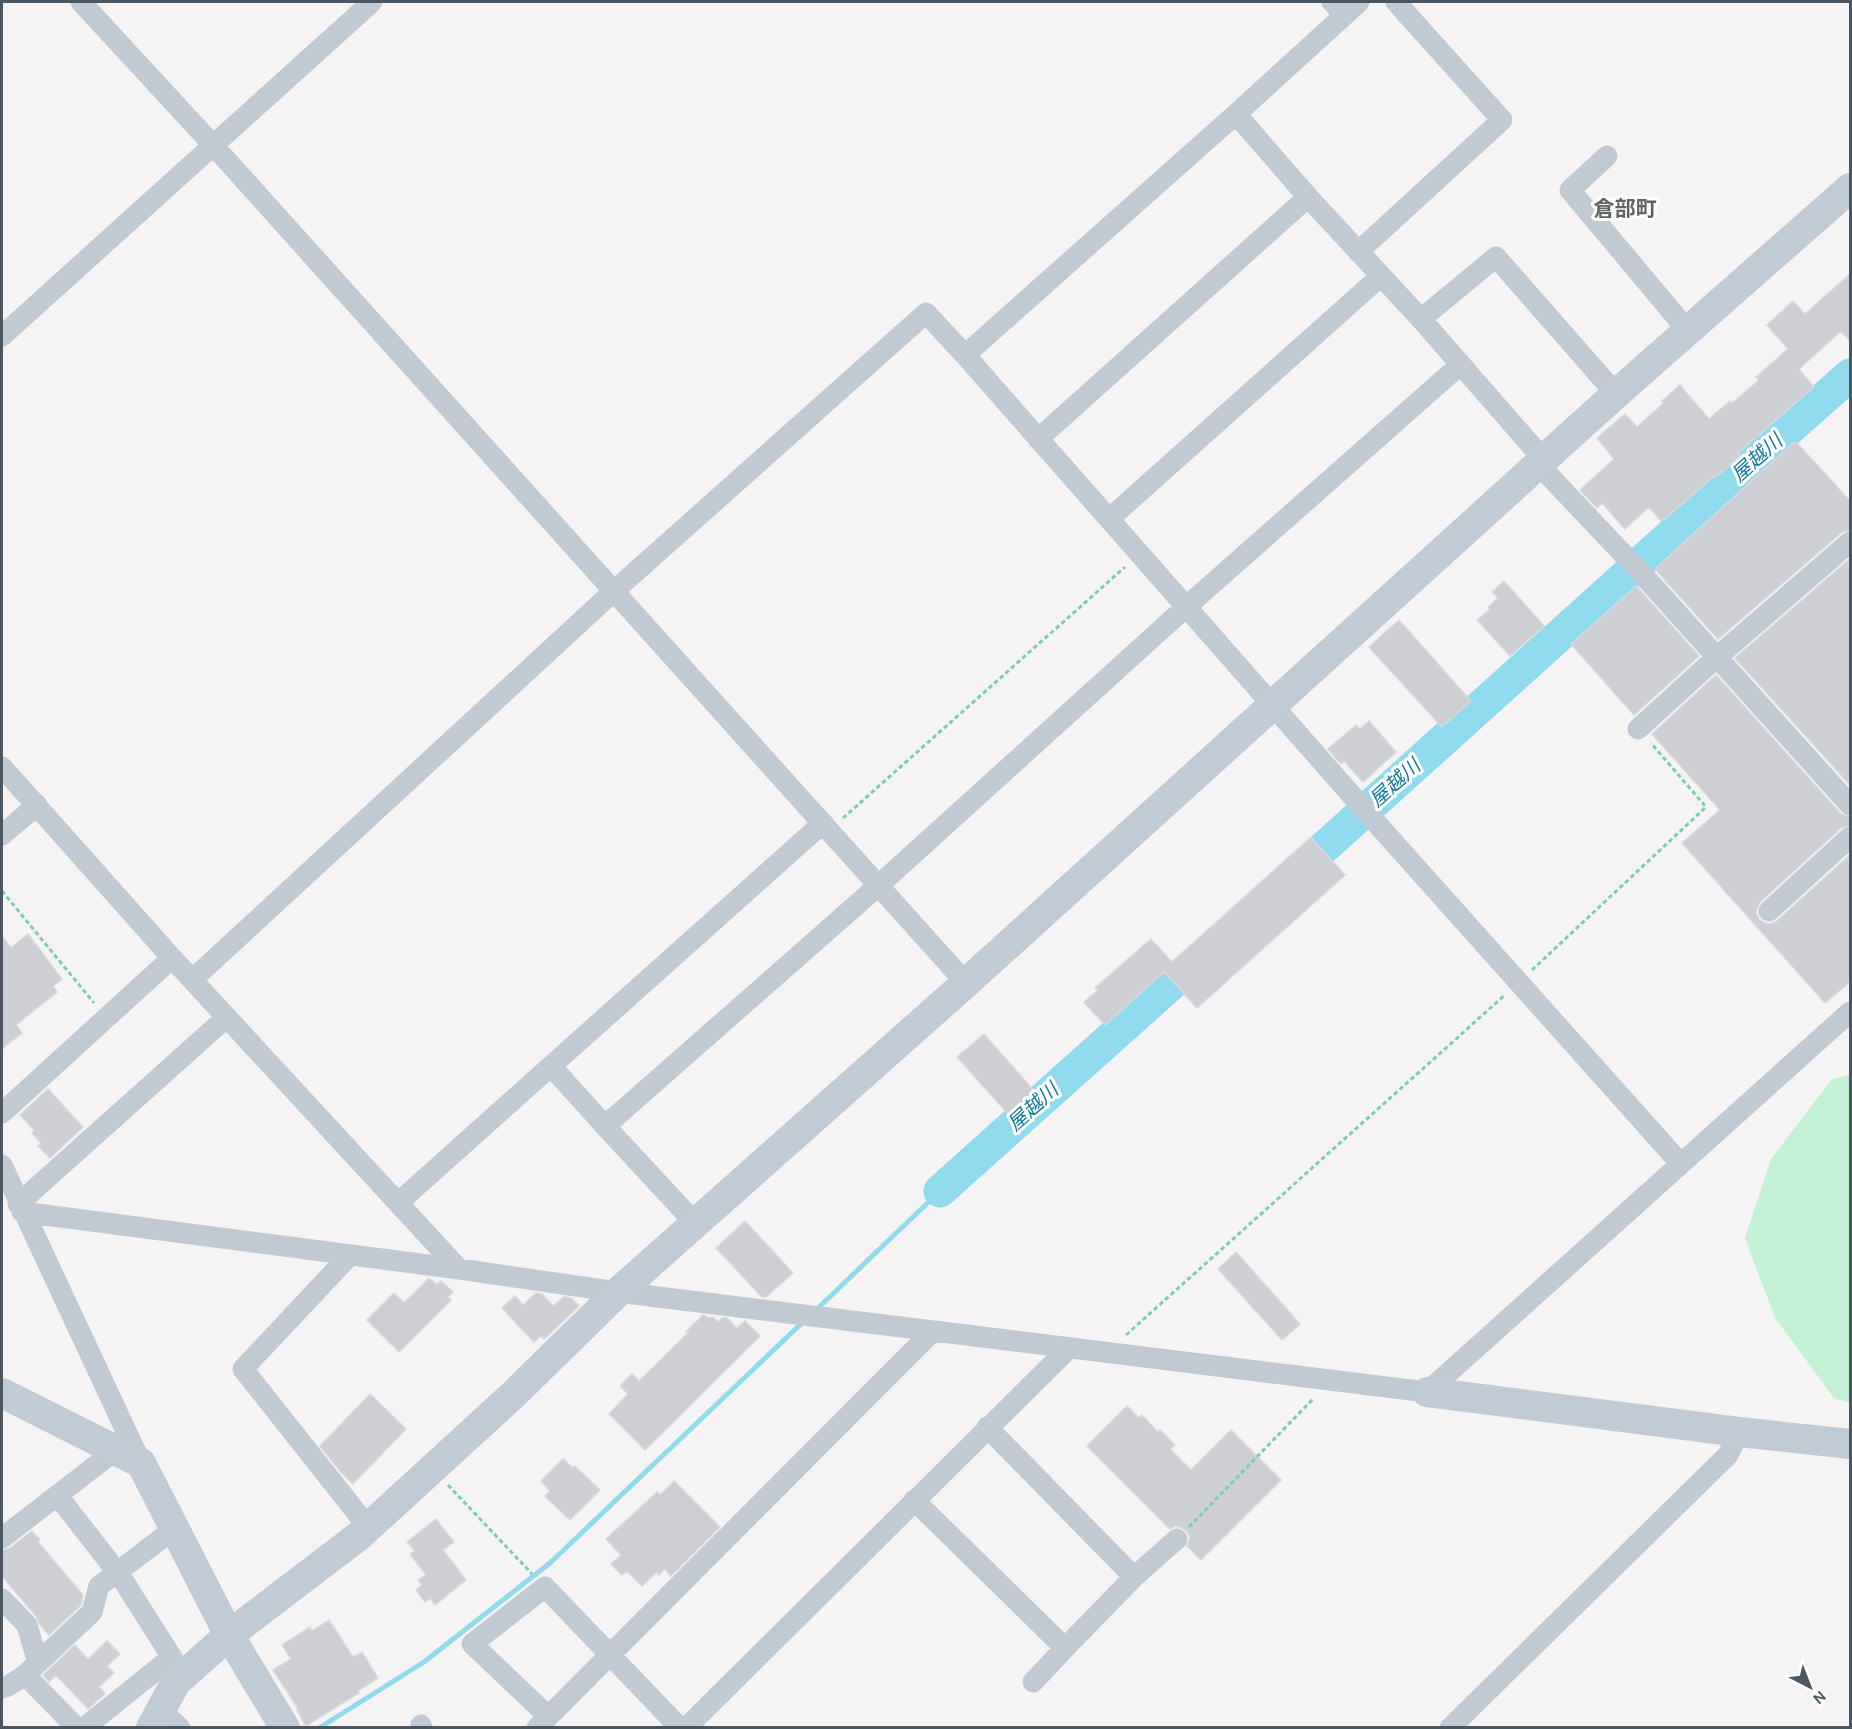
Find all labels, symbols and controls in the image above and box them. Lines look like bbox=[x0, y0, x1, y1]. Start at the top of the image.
district label: 倉部町 bbox=[1594, 197, 1657, 221]
water label: 屋越川 bbox=[1727, 428, 1788, 487]
water label: 屋越川 bbox=[1365, 753, 1426, 812]
water label: 屋越川 bbox=[1003, 1077, 1064, 1136]
north arrow bbox=[1780, 1657, 1840, 1717]
text: N bbox=[1809, 1687, 1830, 1709]

